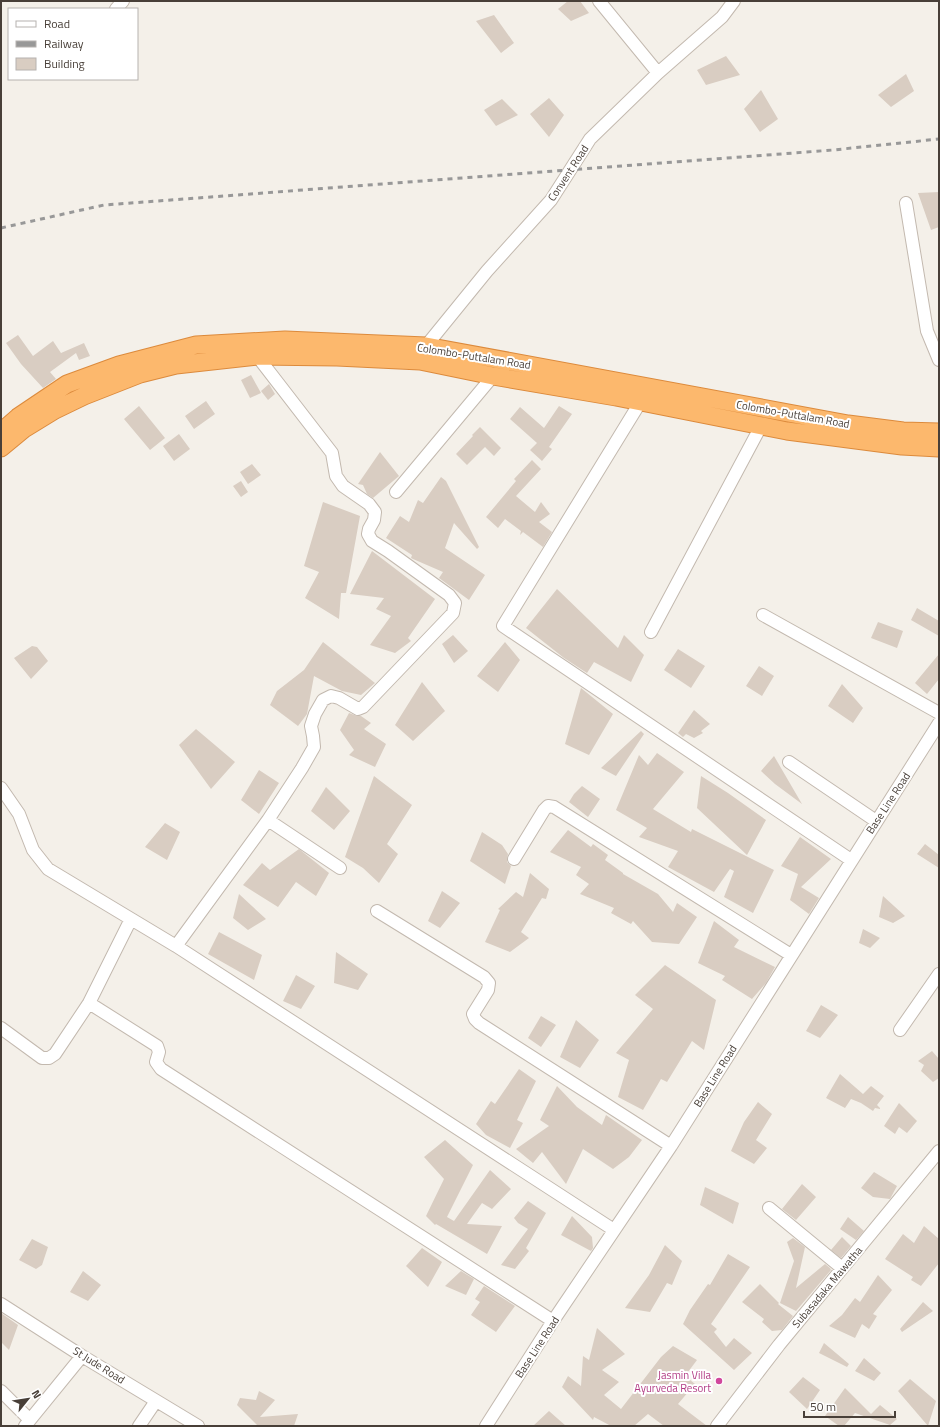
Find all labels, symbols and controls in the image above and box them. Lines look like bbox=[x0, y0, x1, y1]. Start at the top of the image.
legend bbox=[8, 8, 138, 80]
text: Road bbox=[44, 14, 70, 33]
text: Railway bbox=[44, 34, 84, 53]
text: Building bbox=[44, 54, 85, 73]
street label: Convent Road bbox=[544, 142, 592, 204]
street label: Colombo-Puttalam Road bbox=[416, 339, 532, 373]
street label: Colombo-Puttalam Road bbox=[735, 396, 851, 432]
street label: Base Line Road bbox=[862, 769, 914, 837]
street label: Base Line Road bbox=[689, 1042, 741, 1110]
street label: Subasadaka Mawatha bbox=[788, 1242, 866, 1331]
street label: Base Line Road bbox=[511, 1313, 563, 1381]
street label: St Jude Road bbox=[70, 1343, 128, 1387]
place label: Jasmin Villa Ayurveda Resort bbox=[634, 1367, 711, 1396]
marker: Jasmin Villa Ayurveda Resort bbox=[714, 1376, 724, 1386]
north arrow bbox=[8, 1379, 48, 1419]
text: N bbox=[28, 1387, 45, 1401]
scale bar bbox=[804, 1393, 895, 1419]
text: 50 m bbox=[810, 1397, 836, 1416]

